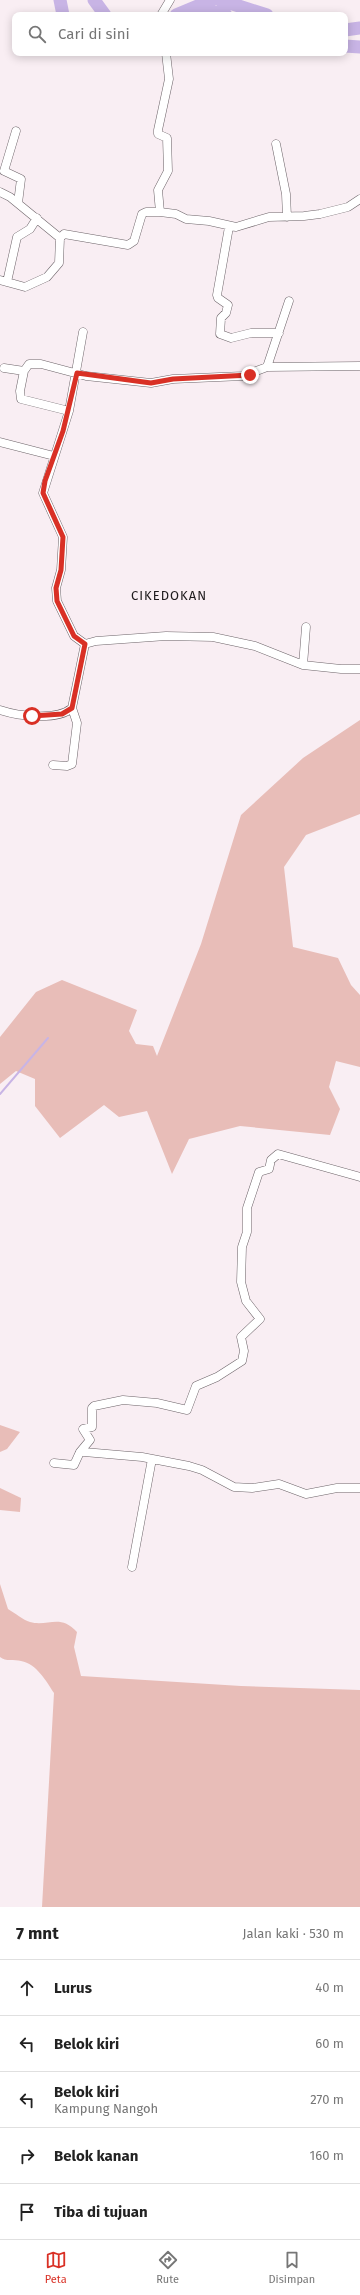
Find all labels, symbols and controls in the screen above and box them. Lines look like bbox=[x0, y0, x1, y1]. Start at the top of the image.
search box bbox=[12, 12, 348, 56]
icon: search bbox=[26, 23, 48, 45]
text: Cari di sini bbox=[58, 25, 130, 43]
route end bbox=[241, 366, 259, 384]
district label: CIKEDOKAN bbox=[131, 588, 207, 603]
route start bbox=[23, 707, 41, 725]
text: 7 mnt bbox=[16, 1923, 59, 1944]
text: Jalan kaki · 530 m bbox=[243, 1926, 344, 1941]
icon: ahead bbox=[16, 1977, 38, 1999]
text: Lurus bbox=[54, 1979, 92, 1997]
text: 40 m bbox=[315, 1980, 344, 1995]
icon: left bbox=[16, 2033, 38, 2055]
text: Belok kiri bbox=[54, 2035, 119, 2053]
text: 60 m bbox=[315, 2036, 344, 2051]
text: Belok kiri bbox=[54, 2083, 119, 2101]
icon: left bbox=[16, 2089, 38, 2111]
text: 270 m bbox=[310, 2092, 344, 2107]
text: Kampung Nangoh bbox=[54, 2101, 158, 2116]
icon: right bbox=[16, 2145, 38, 2167]
text: Belok kanan bbox=[54, 2147, 138, 2165]
text: 160 m bbox=[310, 2148, 344, 2163]
icon: arrive bbox=[16, 2201, 38, 2223]
text: Tiba di tujuan bbox=[54, 2203, 148, 2221]
tab: Peta bbox=[45, 2249, 67, 2286]
tab: Rute bbox=[156, 2249, 179, 2286]
tab: Disimpan bbox=[269, 2249, 315, 2286]

